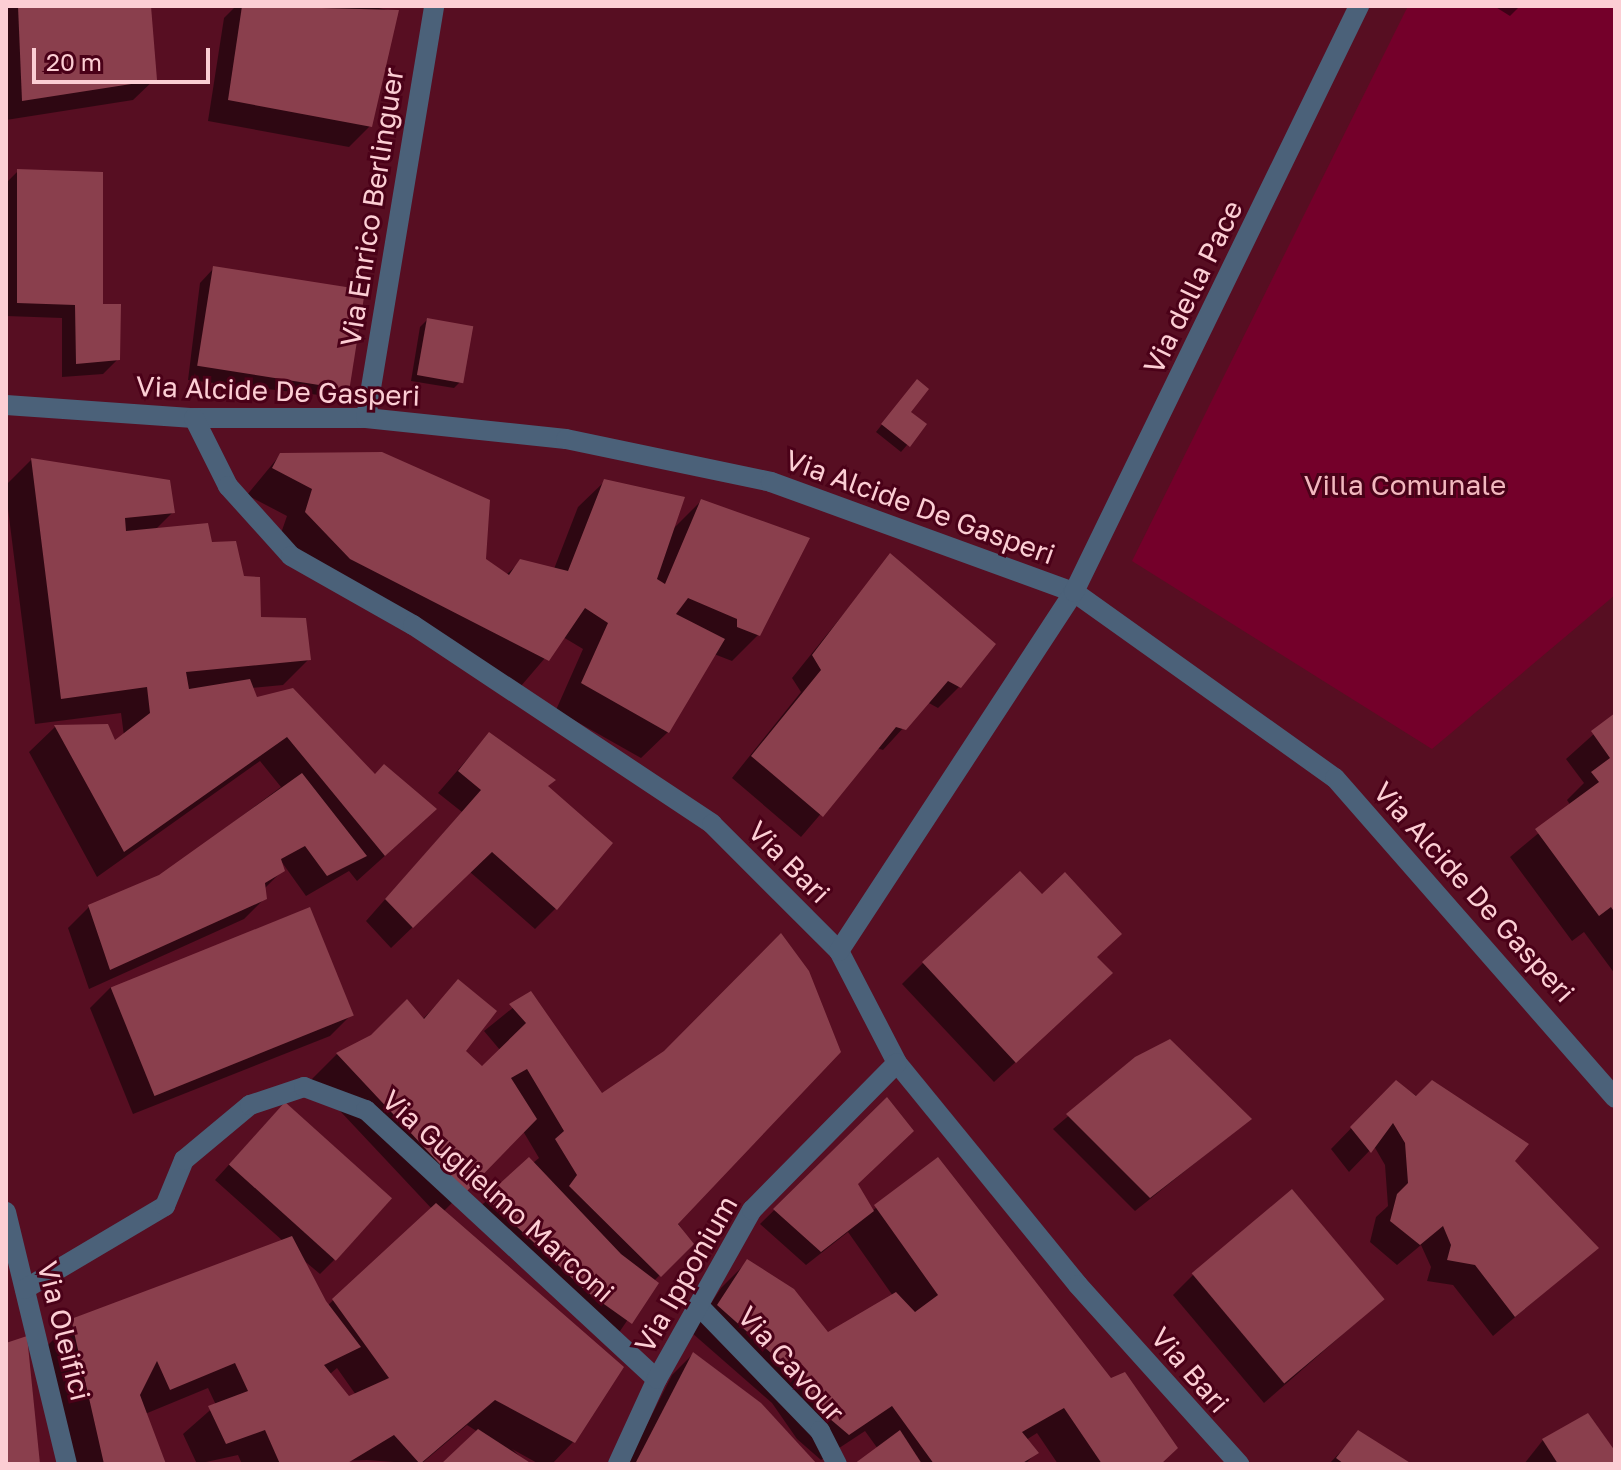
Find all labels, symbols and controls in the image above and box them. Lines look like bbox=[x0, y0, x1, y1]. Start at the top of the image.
scale bar bbox=[36, 32, 214, 82]
text: 20 m bbox=[46, 47, 102, 76]
street label: Via Enrico Berlinguer bbox=[333, 65, 411, 349]
street label: Via della Pace bbox=[1137, 195, 1249, 379]
street label: Via Alcide De Gasperi bbox=[135, 369, 421, 413]
street label: Via Alcide De Gasperi bbox=[781, 443, 1059, 571]
park label: Villa Comunale bbox=[1304, 468, 1506, 502]
street label: Via Alcide De Gasperi bbox=[1366, 775, 1582, 1009]
street label: Via Bari bbox=[741, 814, 837, 910]
street label: Via Guglielmo Marconi bbox=[375, 1083, 621, 1309]
street label: Via Ipponium bbox=[628, 1190, 744, 1358]
street label: Via Oleifici bbox=[30, 1258, 98, 1404]
street label: Via Cavour bbox=[731, 1300, 851, 1428]
street label: Via Bari bbox=[1144, 1320, 1236, 1420]

